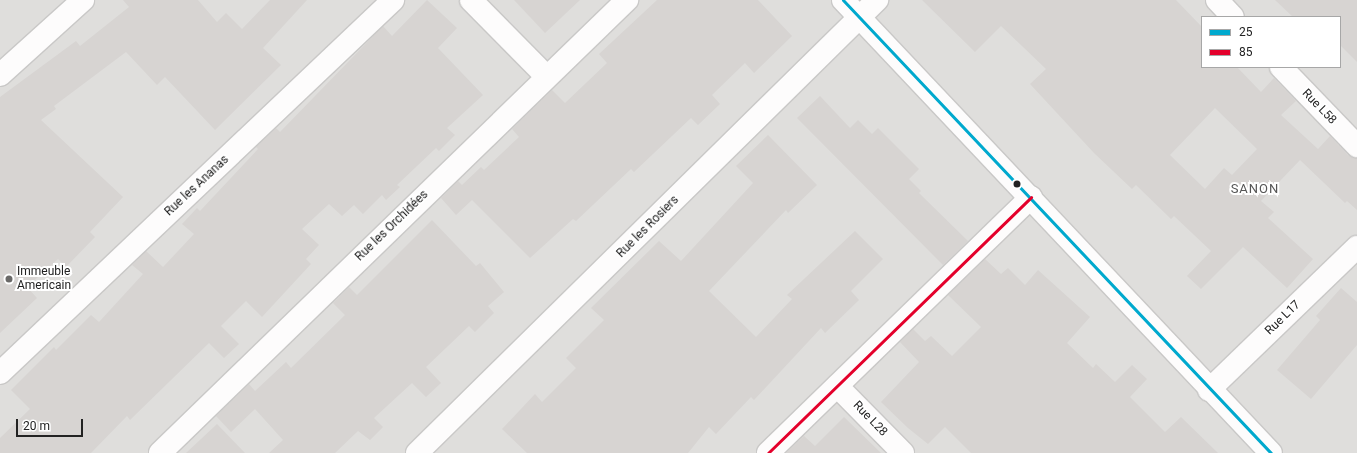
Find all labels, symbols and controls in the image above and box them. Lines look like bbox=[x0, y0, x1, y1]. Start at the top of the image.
legend bbox=[1201, 16, 1341, 68]
text: 25 bbox=[1239, 25, 1253, 39]
text: 85 bbox=[1239, 45, 1253, 59]
street label: Rue L58 bbox=[1299, 86, 1339, 128]
street label: Rue les Ananas bbox=[162, 153, 232, 219]
unlabelled marker bbox=[1012, 179, 1022, 189]
district label: SANON bbox=[1231, 181, 1279, 197]
street label: Rue les Orchidées bbox=[353, 188, 431, 264]
street label: Rue les Rosiers bbox=[614, 193, 682, 261]
place label: Immeuble Americain bbox=[17, 265, 71, 293]
marker: Immeuble Americain bbox=[4, 274, 14, 284]
street label: Rue L17 bbox=[1262, 298, 1304, 338]
street label: Rue L28 bbox=[850, 398, 890, 440]
scale bar bbox=[18, 411, 85, 437]
text: 20 m bbox=[23, 419, 50, 433]

